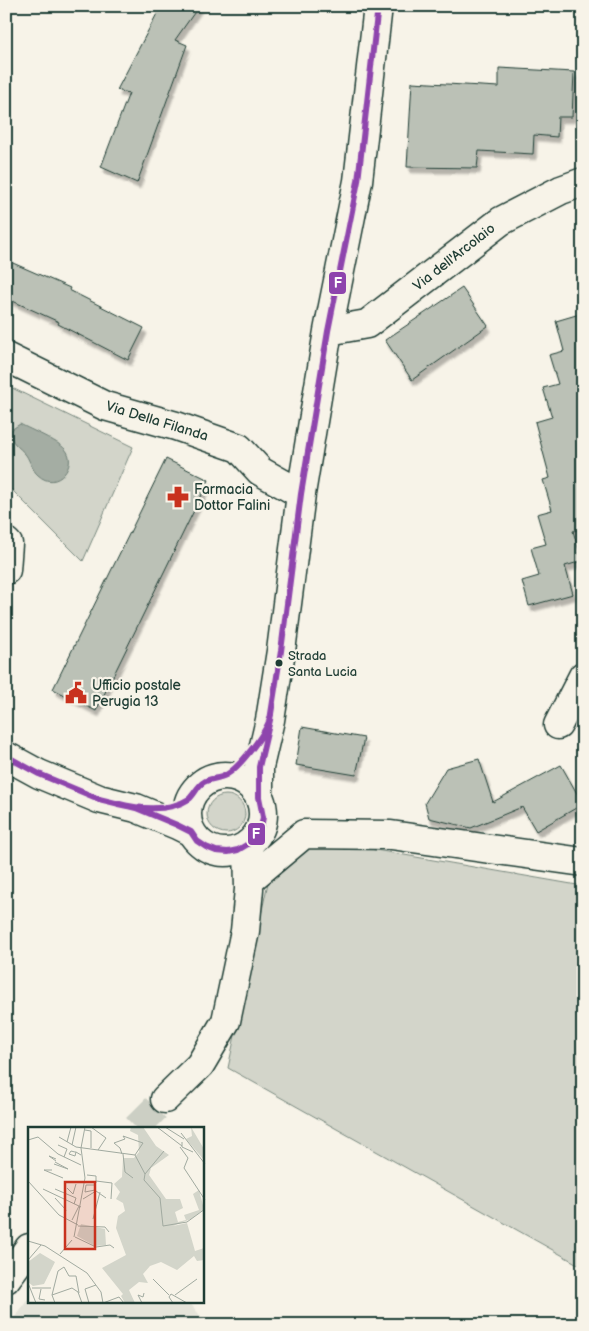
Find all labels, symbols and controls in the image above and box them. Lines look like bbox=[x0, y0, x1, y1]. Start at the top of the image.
street label: Via dell'Arcolaio bbox=[410, 220, 498, 294]
line badge: F bbox=[328, 271, 347, 295]
text: F bbox=[334, 275, 343, 292]
street label: Via Della Filanda bbox=[104, 397, 210, 445]
place label: Farmacia Dottor Falini bbox=[194, 481, 270, 514]
pharmacy icon: Farmacia Dottor Falini bbox=[165, 484, 191, 510]
place label: Strada Santa Lucia bbox=[288, 648, 357, 680]
marker: Strada Santa Lucia bbox=[274, 658, 284, 668]
place label: Ufficio postale Perugia 13 bbox=[92, 677, 181, 710]
public building icon: Ufficio postale Perugia 13 bbox=[63, 680, 89, 706]
line badge: F bbox=[247, 822, 266, 846]
text: F bbox=[252, 826, 261, 843]
inset map bbox=[28, 1127, 204, 1304]

